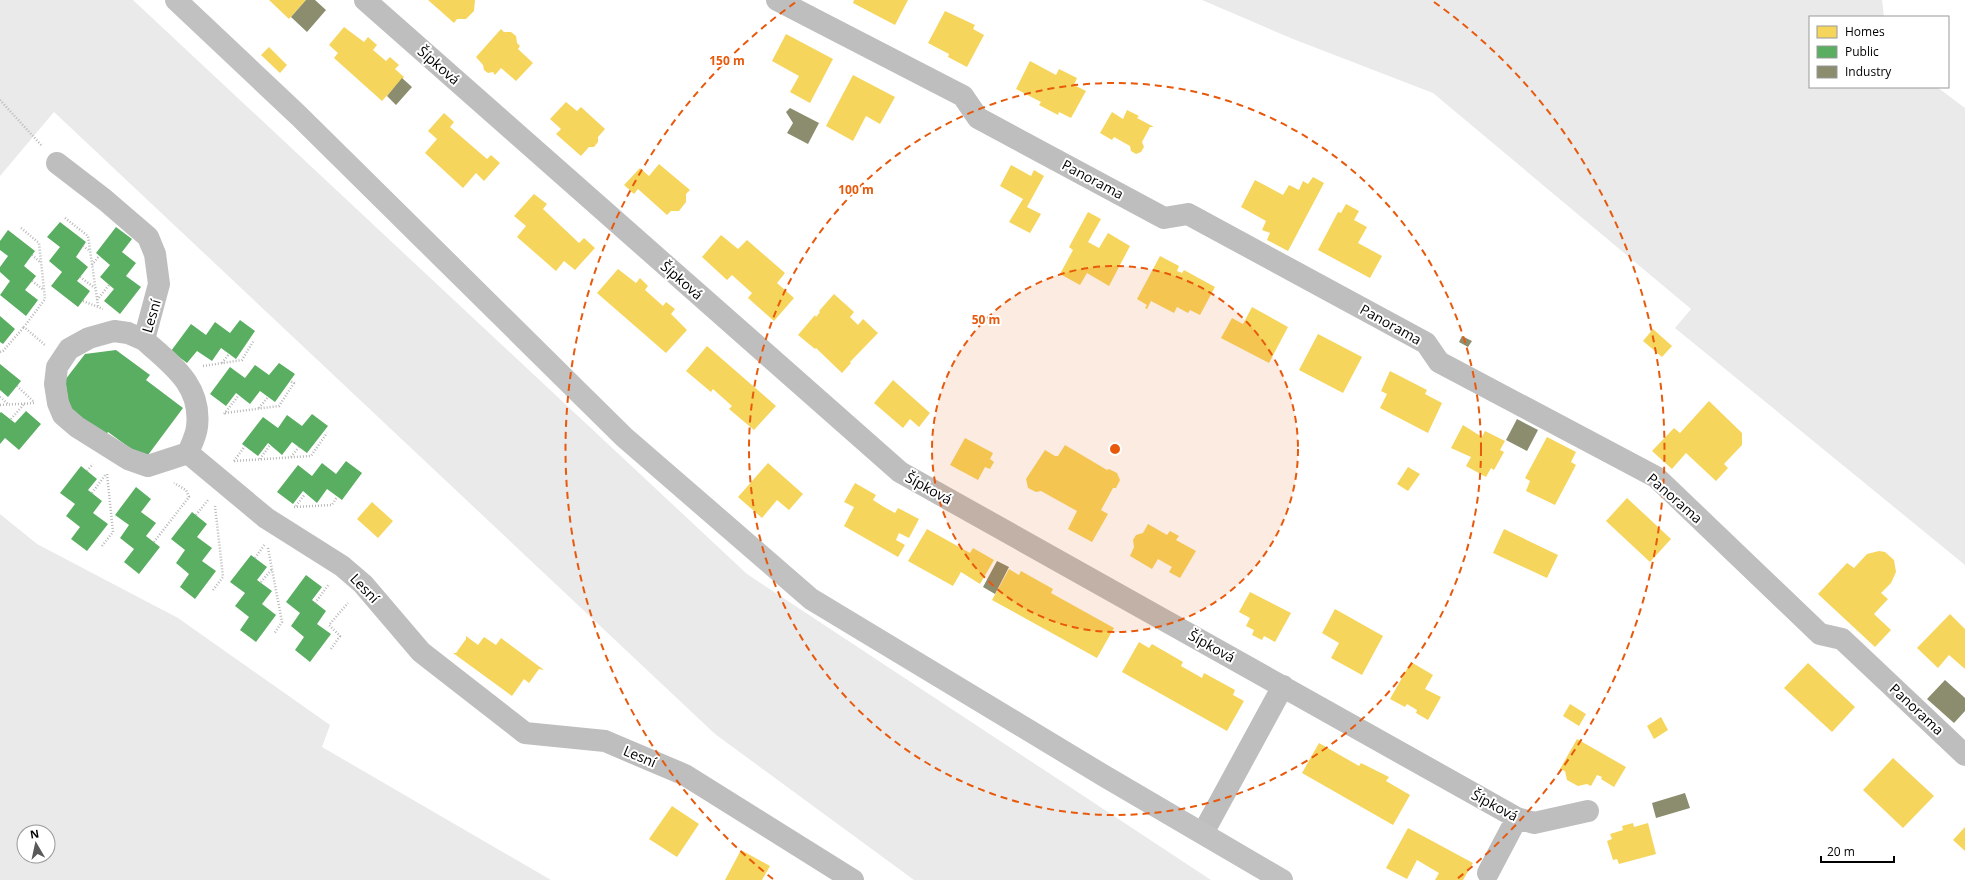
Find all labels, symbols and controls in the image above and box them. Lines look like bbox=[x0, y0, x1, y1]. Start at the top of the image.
legend bbox=[1809, 16, 1949, 88]
text: Homes bbox=[1845, 23, 1885, 40]
street label: Šípková bbox=[414, 41, 464, 89]
text: Public bbox=[1845, 43, 1879, 60]
text: 150 m bbox=[709, 52, 745, 69]
text: Industry bbox=[1845, 63, 1892, 80]
street label: Panorama bbox=[1059, 155, 1127, 203]
text: 100 m bbox=[838, 181, 874, 198]
street label: Šípková bbox=[657, 256, 707, 304]
street label: Lesní bbox=[137, 297, 165, 335]
street label: Panorama bbox=[1357, 299, 1425, 349]
text: 50 m bbox=[972, 311, 1000, 328]
centre of rings bbox=[1108, 442, 1122, 456]
street label: Šípková bbox=[902, 467, 956, 509]
street label: Panorama bbox=[1643, 469, 1707, 527]
street label: Lesní bbox=[346, 569, 384, 607]
street label: Šípková bbox=[1185, 625, 1239, 667]
street label: Panorama bbox=[1886, 679, 1948, 739]
street label: Lesní bbox=[621, 741, 660, 772]
street label: Šípková bbox=[1468, 785, 1522, 825]
north arrow bbox=[16, 824, 56, 864]
text: N bbox=[29, 826, 40, 842]
scale bar bbox=[1821, 838, 1894, 864]
text: 20 m bbox=[1827, 843, 1855, 860]

